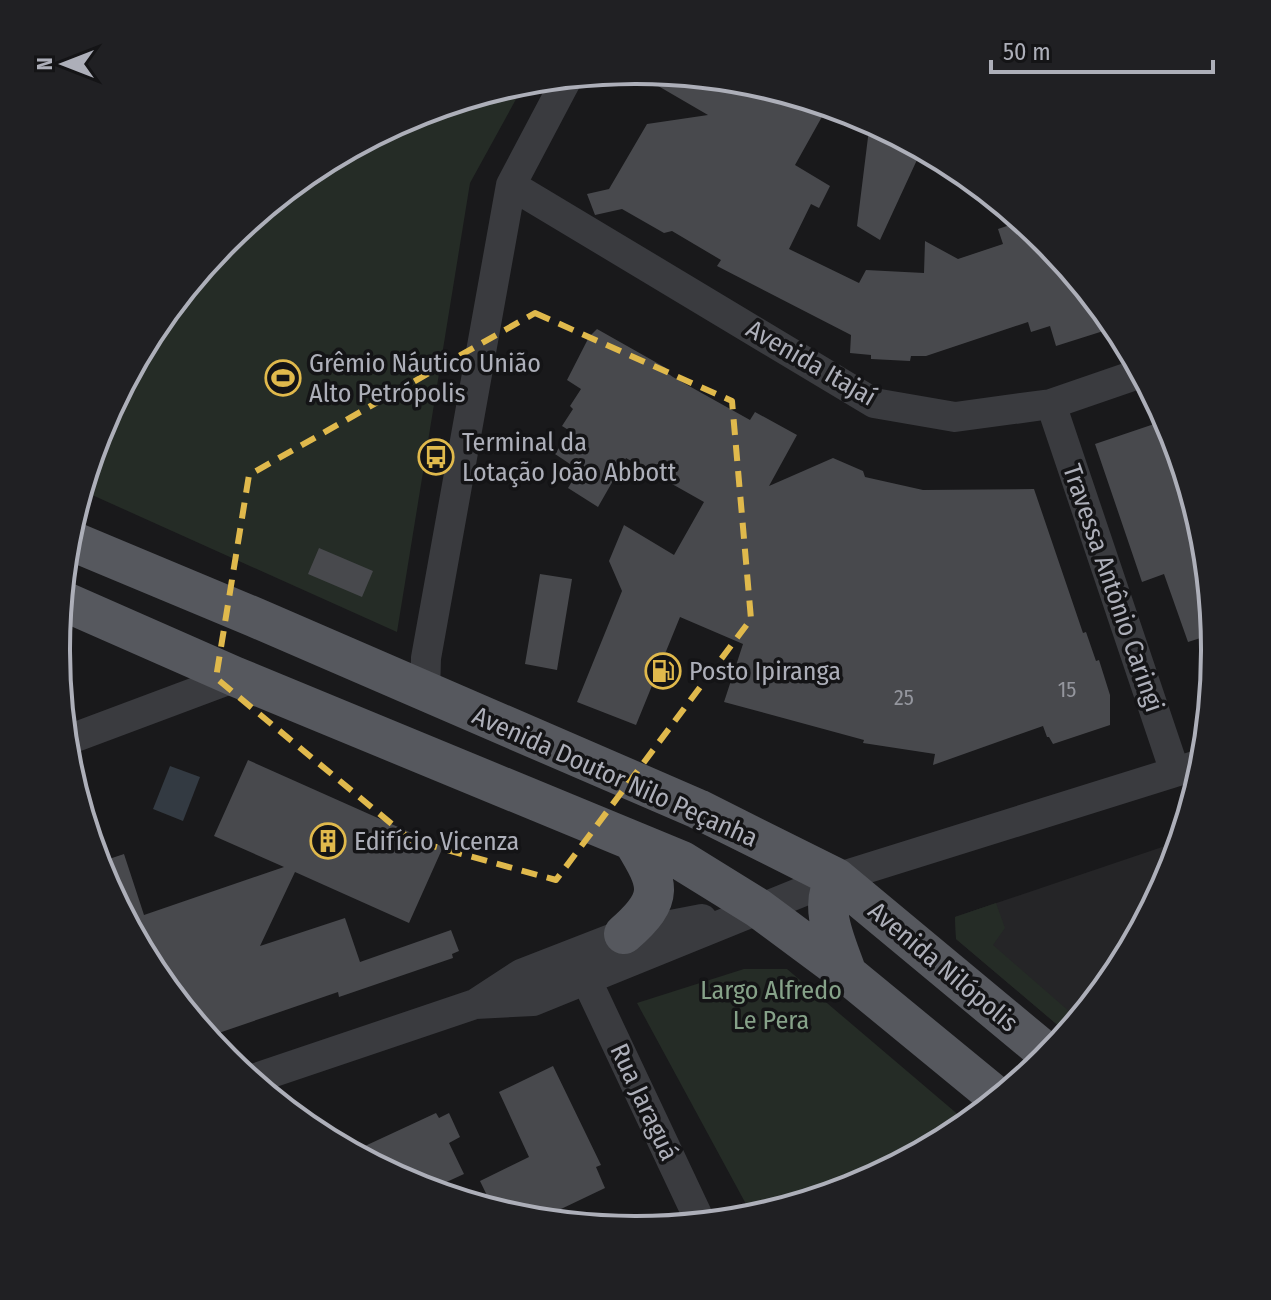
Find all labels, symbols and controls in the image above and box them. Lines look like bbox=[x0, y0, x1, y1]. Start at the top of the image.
north arrow bbox=[24, 24, 104, 104]
scale bar bbox=[991, 24, 1213, 74]
text: 50 m bbox=[1003, 38, 1051, 66]
text: N bbox=[31, 57, 58, 71]
street label: Avenida Itajaí bbox=[741, 313, 881, 413]
place label: Grêmio Náutico União Alto Petrópolis bbox=[309, 348, 541, 409]
sports icon: Grêmio Náutico União Alto Petrópolis bbox=[264, 359, 302, 397]
place label: Terminal da Lotação João Abbott bbox=[462, 427, 677, 488]
bus stop icon: Terminal da Lotação João Abbott bbox=[417, 438, 455, 476]
street label: Travessa Antônio Caringi bbox=[1056, 460, 1170, 716]
fuel station icon: Posto Ipiranga bbox=[644, 652, 682, 690]
place label: Posto Ipiranga bbox=[689, 656, 841, 687]
house number: 15 bbox=[1058, 676, 1076, 703]
house number: 25 bbox=[894, 684, 914, 711]
street label: Avenida Doutor Nilo Peçanha bbox=[468, 700, 762, 854]
building icon: Edifício Vicenza bbox=[309, 822, 347, 860]
place label: Edifício Vicenza bbox=[354, 826, 519, 857]
street label: Avenida Nilópolis bbox=[862, 895, 1024, 1039]
park label: Largo Alfredo Le Pera bbox=[700, 975, 842, 1036]
street label: Rua Jaraguá bbox=[603, 1039, 685, 1165]

